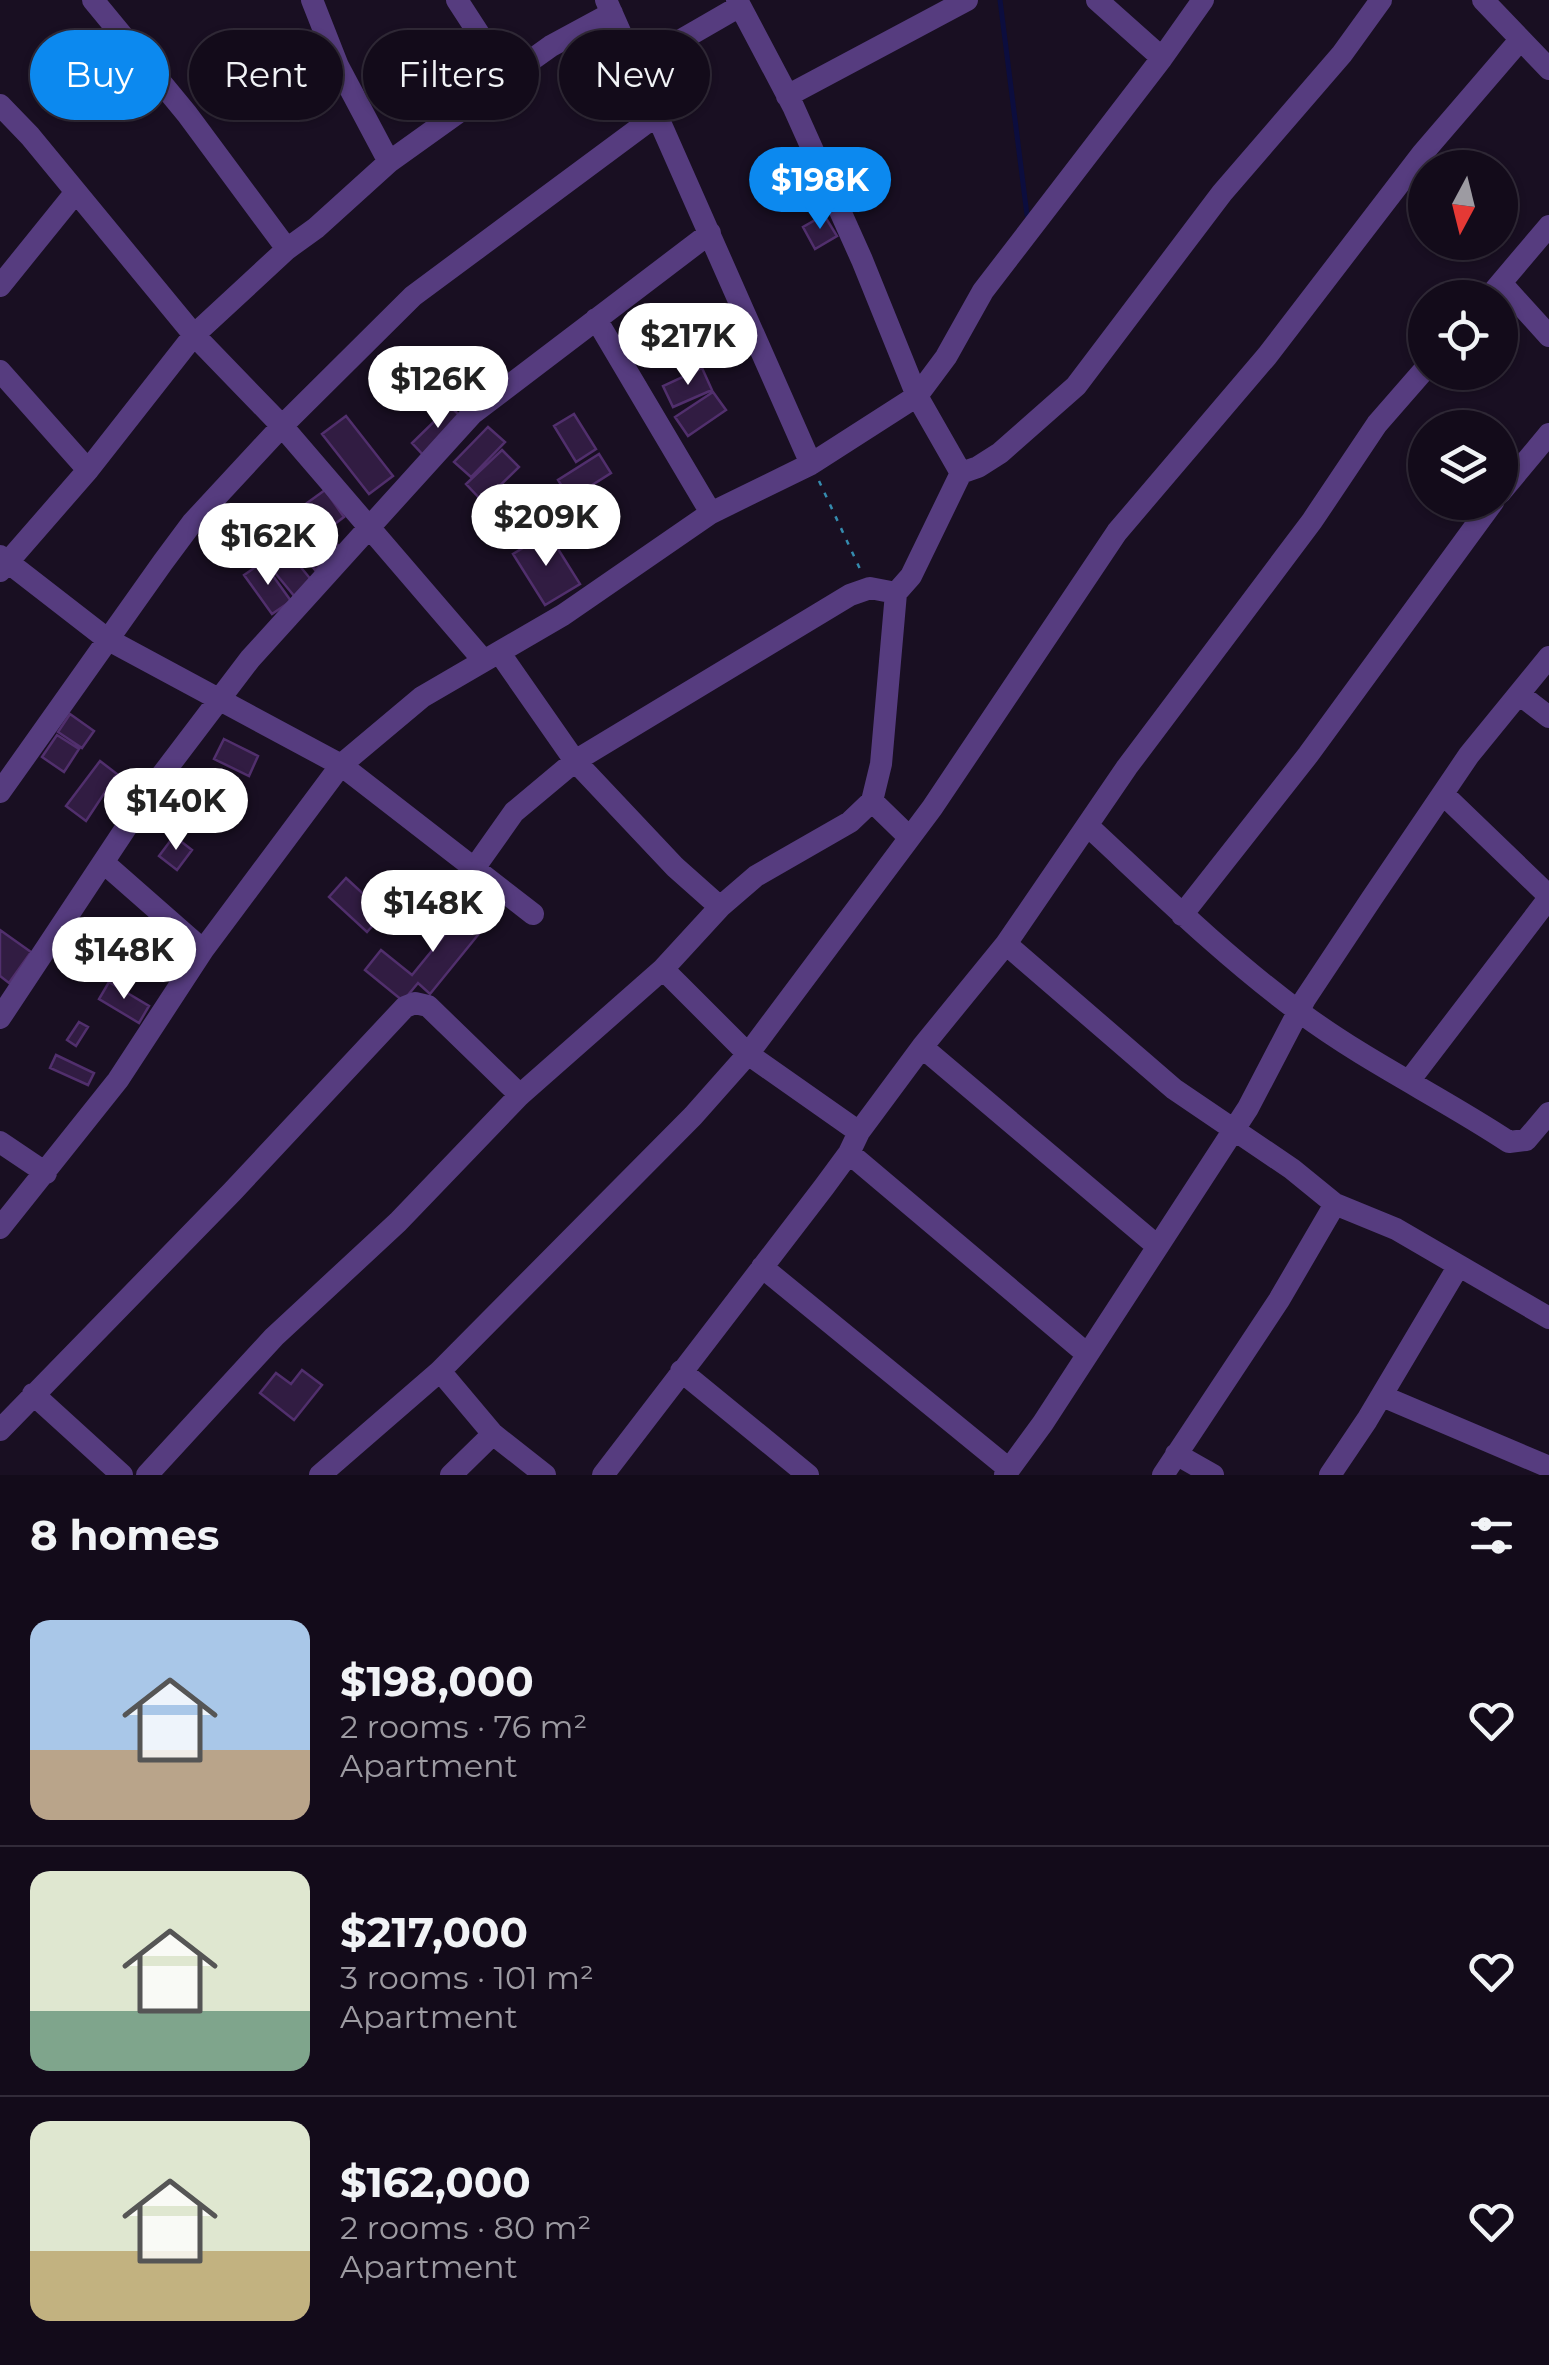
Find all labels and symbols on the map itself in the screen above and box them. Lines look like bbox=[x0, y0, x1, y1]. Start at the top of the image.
pin: $198K bbox=[750, 147, 890, 232]
north arrow bbox=[1408, 150, 1518, 260]
pin: $217K bbox=[618, 303, 758, 388]
pin: $126K bbox=[368, 346, 508, 431]
pin: $209K bbox=[476, 484, 616, 569]
pin: $162K bbox=[198, 503, 338, 588]
pin: $140K bbox=[106, 768, 246, 853]
pin: $148K bbox=[363, 870, 503, 955]
pin: $148K bbox=[54, 917, 194, 1002]

